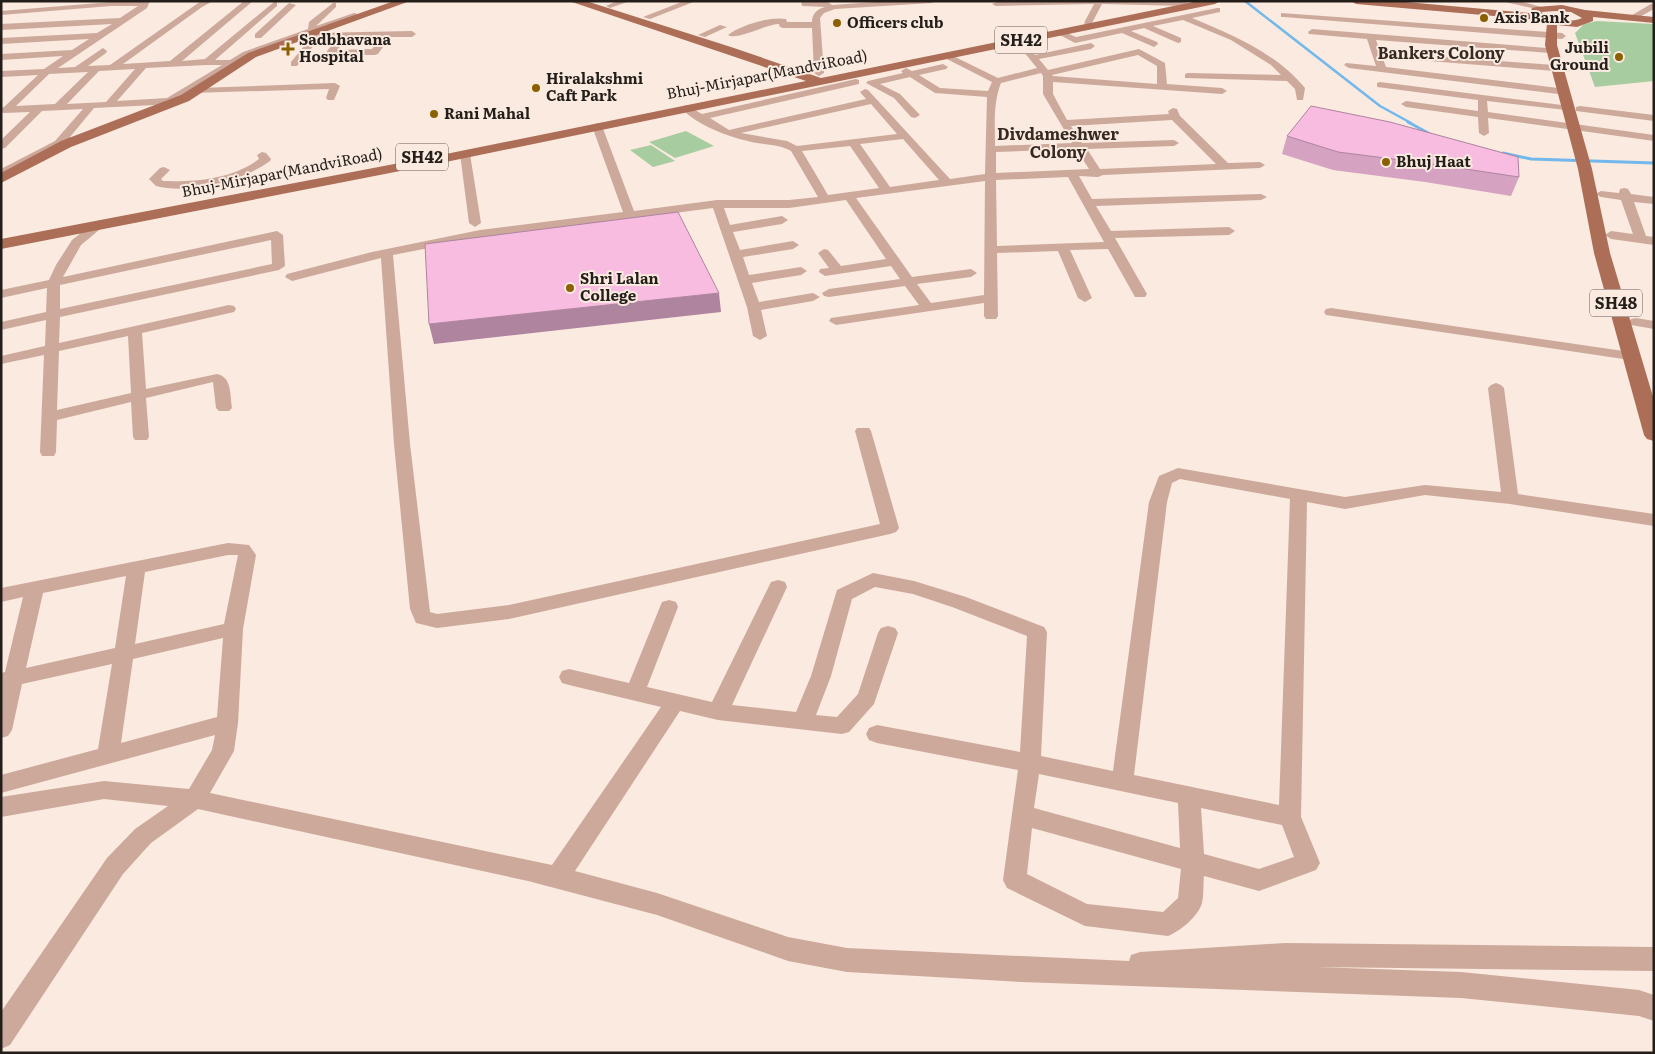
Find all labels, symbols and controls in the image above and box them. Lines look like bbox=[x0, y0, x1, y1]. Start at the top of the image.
place label: Axis Bank bbox=[1494, 5, 1571, 28]
place label: Officers club bbox=[847, 10, 944, 33]
marker: Axis Bank bbox=[1478, 12, 1490, 24]
marker: Officers club bbox=[831, 17, 843, 29]
road number: SH42 bbox=[995, 26, 1047, 54]
place label: Sadbhavana Hospital bbox=[299, 27, 392, 67]
place label: Jubili Ground bbox=[1550, 35, 1610, 75]
district label: Bankers Colony bbox=[1377, 40, 1505, 64]
marker: Sadbhavana Hospital bbox=[281, 42, 295, 56]
street label: Bhuj-Mirjapar(MandviRoad) bbox=[664, 43, 869, 104]
marker: Jubili Ground bbox=[1613, 51, 1625, 63]
place label: Hiralakshmi Caft Park bbox=[546, 66, 644, 106]
marker: Hiralakshmi Caft Park bbox=[530, 82, 542, 94]
place label: Rani Mahal bbox=[444, 101, 531, 124]
marker: Rani Mahal bbox=[428, 108, 440, 120]
district label: Divdameshwer Colony bbox=[997, 121, 1119, 163]
street label: Bhuj-Mirjapar(MandviRoad) bbox=[179, 141, 384, 202]
road number: SH42 bbox=[396, 144, 448, 170]
place label: Bhuj Haat bbox=[1396, 149, 1471, 172]
marker: Bhuj Haat bbox=[1380, 156, 1392, 168]
place label: Shri Lalan College bbox=[580, 266, 659, 306]
marker: Shri Lalan College bbox=[564, 282, 576, 294]
road number: SH48 bbox=[1590, 290, 1642, 316]

